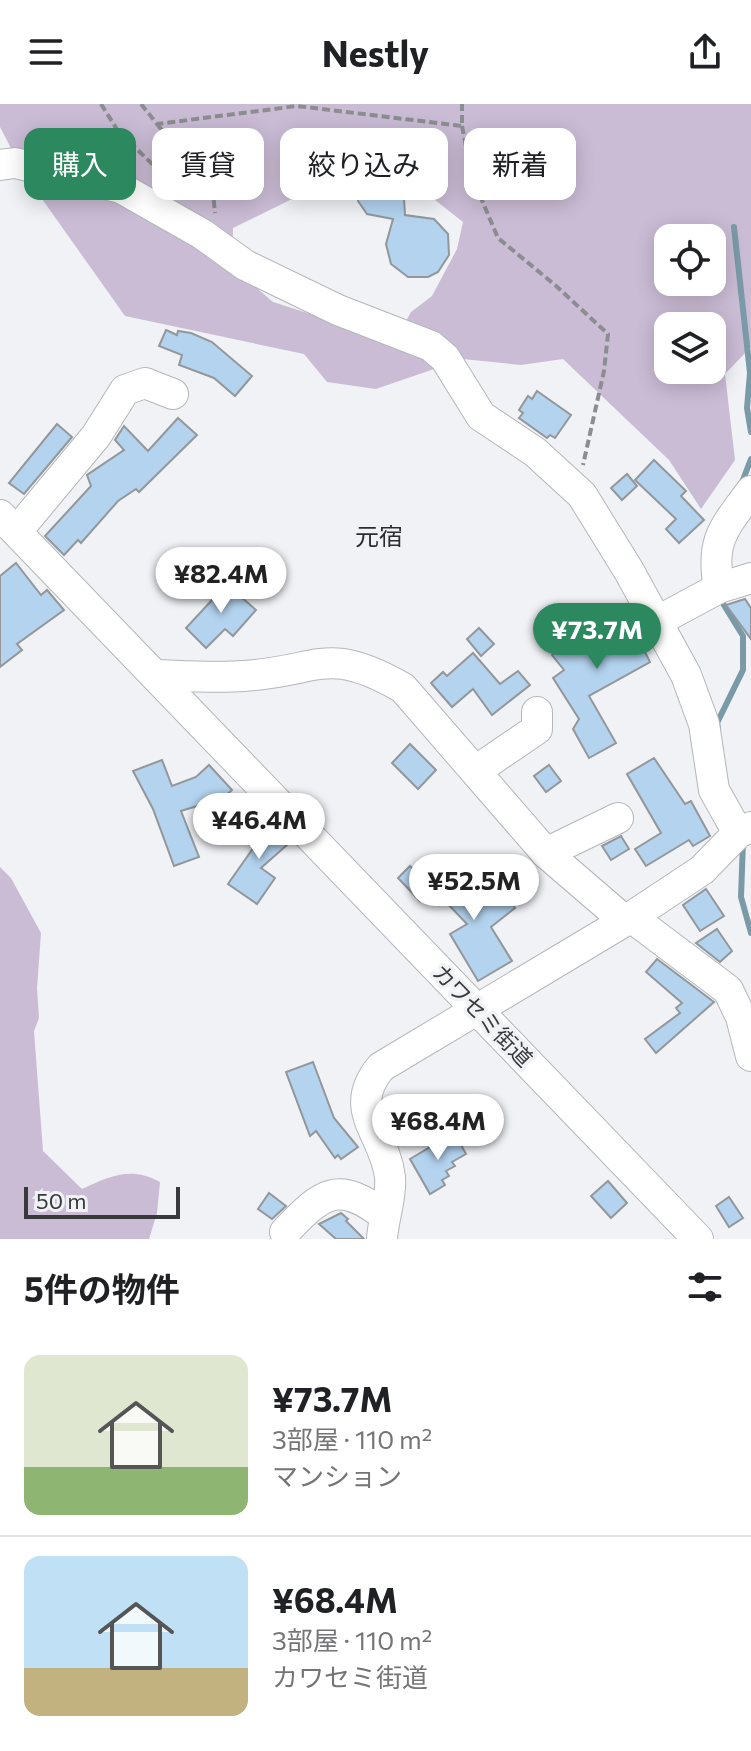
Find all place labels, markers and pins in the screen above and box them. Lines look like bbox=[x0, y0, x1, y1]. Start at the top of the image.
pin: ¥82.4M bbox=[156, 547, 286, 615]
pin: ¥73.7M bbox=[532, 603, 662, 671]
pin: ¥46.4M bbox=[194, 793, 324, 861]
pin: ¥52.5M bbox=[409, 854, 539, 922]
pin: ¥68.4M bbox=[373, 1094, 503, 1162]

